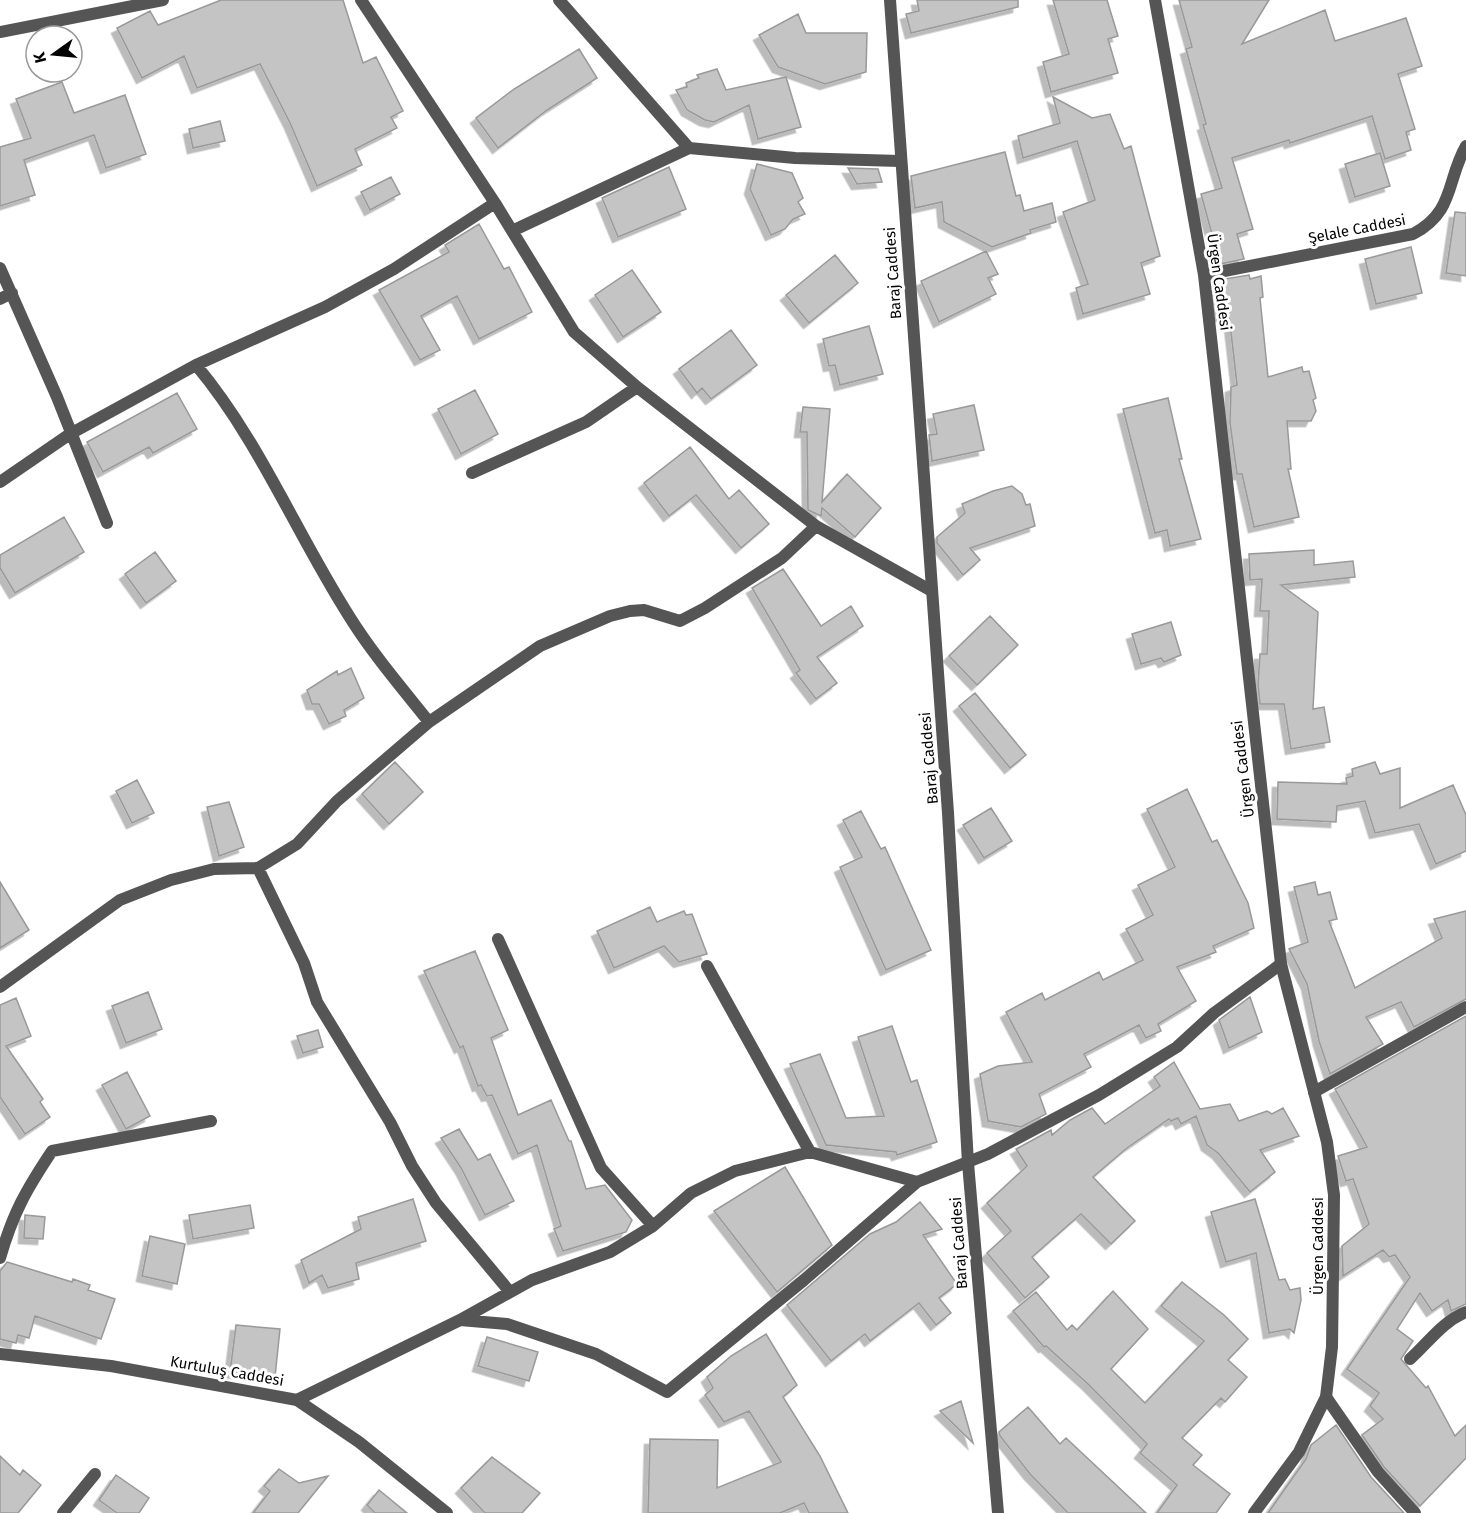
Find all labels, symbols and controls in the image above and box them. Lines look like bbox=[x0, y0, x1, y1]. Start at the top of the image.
north arrow bbox=[24, 24, 84, 84]
text: K bbox=[29, 50, 50, 65]
street label: Şelale Caddesi bbox=[1307, 211, 1407, 247]
street label: Baraj Caddesi bbox=[881, 226, 905, 320]
street label: Ürgen Caddesi bbox=[1203, 232, 1235, 332]
street label: Baraj Caddesi bbox=[916, 711, 942, 805]
street label: Ürgen Caddesi bbox=[1228, 719, 1258, 819]
street label: Baraj Caddesi bbox=[947, 1196, 971, 1290]
street label: Ürgen Caddesi bbox=[1309, 1197, 1327, 1295]
street label: Kurtuluş Caddesi bbox=[169, 1352, 285, 1390]

